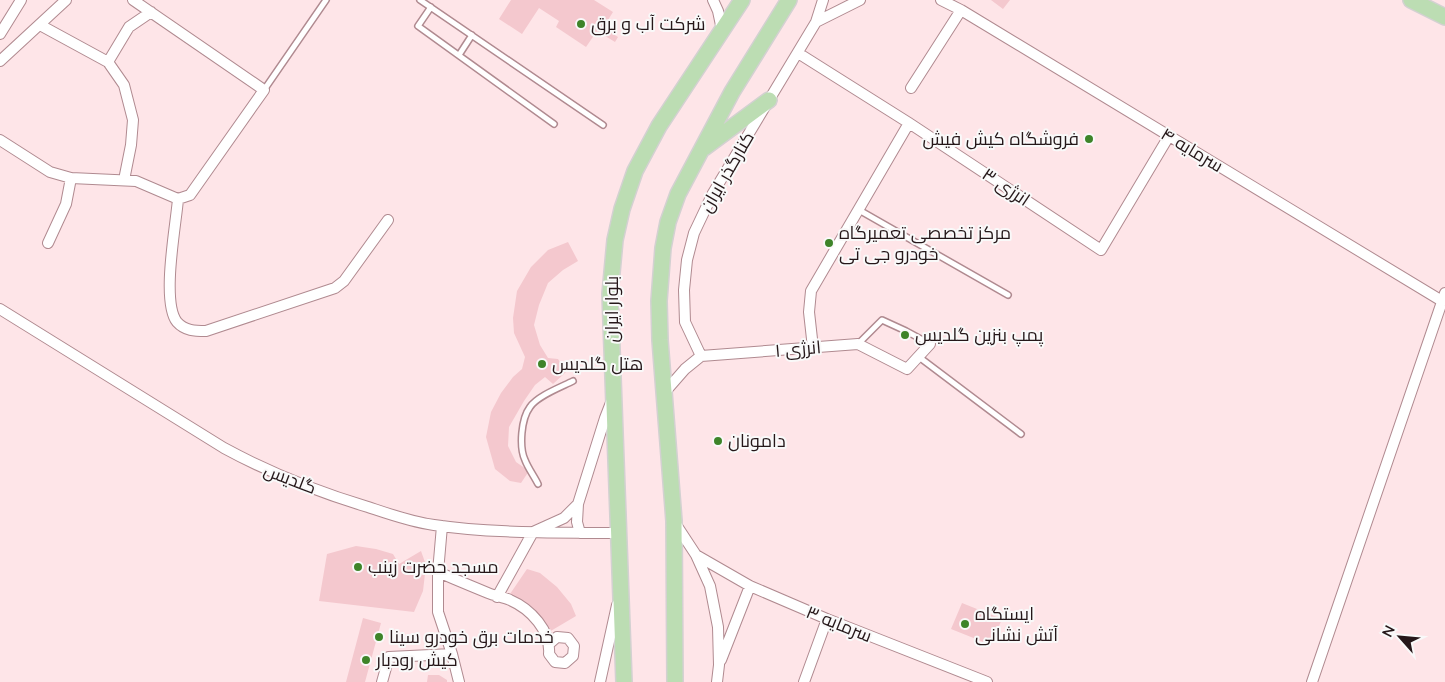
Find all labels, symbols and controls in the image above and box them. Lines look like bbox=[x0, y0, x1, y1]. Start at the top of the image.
place label: شرکت آب و برق bbox=[591, 12, 705, 36]
marker: شرکت آب و برق bbox=[575, 18, 587, 30]
street label: سرمایه ۴ bbox=[1157, 122, 1228, 177]
street label: کنارگذر ایران bbox=[694, 127, 759, 216]
place label: فروشگاه کیش فیش bbox=[923, 127, 1079, 150]
marker: فروشگاه کیش فیش bbox=[1083, 133, 1095, 145]
street label: انرژی ۳ bbox=[978, 162, 1035, 211]
place label: مرکز تخصصی تعمیرگاه خودرو جی تی bbox=[839, 221, 1011, 265]
marker: مرکز تخصصی تعمیرگاه خودرو جی تی bbox=[823, 237, 835, 249]
street label: بلوار ایران bbox=[600, 276, 623, 342]
place label: پمپ بنزین گلدیس bbox=[915, 323, 1044, 347]
marker: پمپ بنزین گلدیس bbox=[899, 329, 911, 341]
street label: انرژی ۱ bbox=[774, 335, 822, 362]
place label: هتل گلدیس bbox=[552, 352, 643, 375]
marker: هتل گلدیس bbox=[536, 358, 548, 370]
place label: دامونان bbox=[728, 429, 786, 452]
marker: دامونان bbox=[712, 435, 724, 447]
street label: گلدیس bbox=[261, 458, 320, 499]
place label: مسجد حضرت زینب bbox=[368, 555, 499, 578]
marker: مسجد حضرت زینب bbox=[352, 561, 364, 573]
street label: سرمایه ۳ bbox=[803, 600, 875, 647]
place label: ایستگاه آتش نشانی bbox=[975, 602, 1058, 646]
north arrow bbox=[1375, 612, 1425, 662]
marker: ایستگاه آتش نشانی bbox=[959, 618, 971, 630]
text: N bbox=[1378, 622, 1398, 640]
place label: خدمات برق خودرو سینا bbox=[389, 625, 554, 649]
marker: خدمات برق خودرو سینا bbox=[373, 631, 385, 643]
place label: کیش رودبار bbox=[375, 648, 458, 671]
marker: کیش رودبار bbox=[360, 654, 372, 666]

